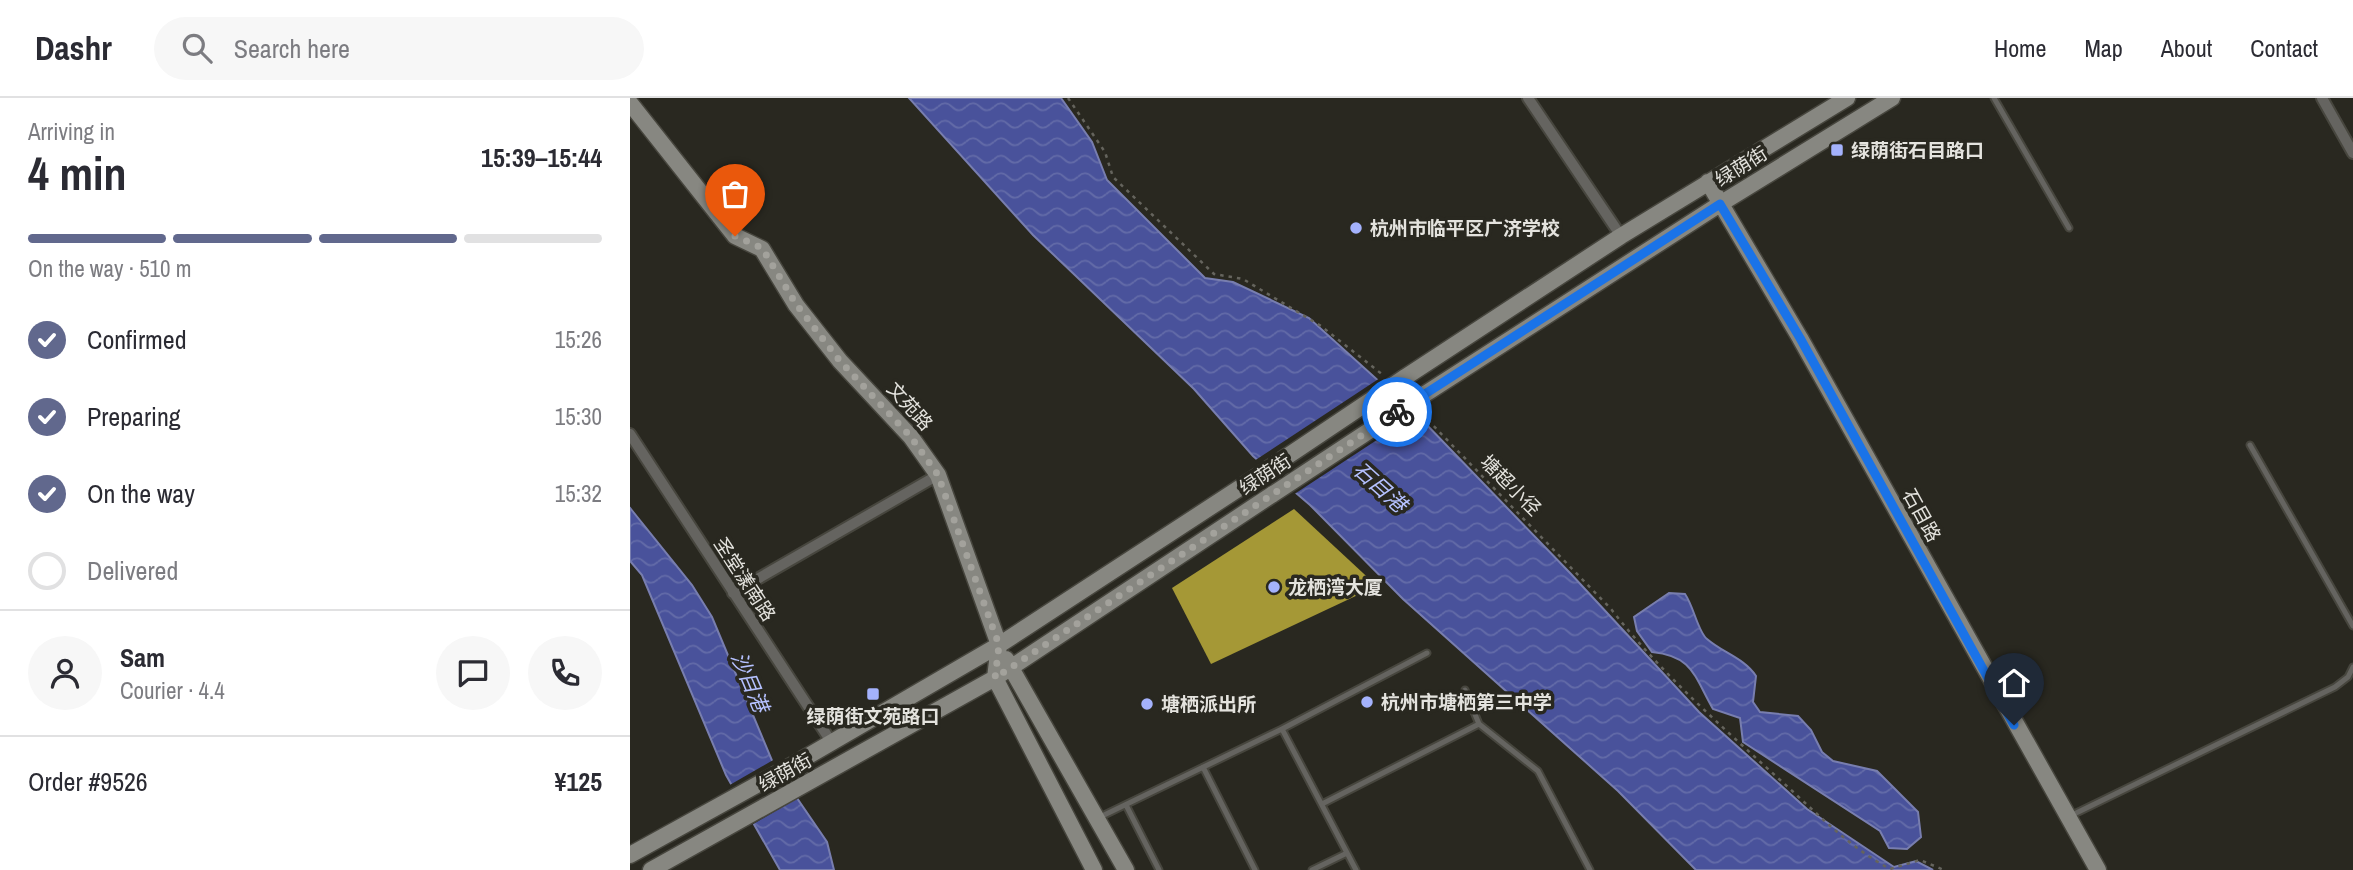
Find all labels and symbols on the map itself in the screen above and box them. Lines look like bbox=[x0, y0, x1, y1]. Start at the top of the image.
place label: 绿荫街石目路口 bbox=[1851, 137, 1984, 163]
street label: 绿荫街 bbox=[1710, 140, 1772, 192]
marker: 绿荫街石目路口 bbox=[1829, 142, 1845, 158]
pin bbox=[705, 164, 765, 236]
place label: 杭州市临平区广济学校 bbox=[1370, 215, 1560, 241]
marker: 杭州市临平区广济学校 bbox=[1348, 220, 1364, 236]
street label: 文苑路 bbox=[881, 376, 939, 436]
courier bbox=[1362, 377, 1432, 447]
street label: 绿荫街 bbox=[1234, 448, 1296, 500]
street label: 塘超小径 bbox=[1475, 449, 1547, 521]
water label: 石目港 bbox=[1347, 455, 1415, 521]
street label: 石目路 bbox=[1897, 484, 1947, 546]
street label: 圣堂漾南路 bbox=[708, 532, 782, 626]
place label: 龙栖湾大厦 bbox=[1288, 574, 1383, 600]
marker: 龙栖湾大厦 bbox=[1266, 579, 1282, 595]
water label: 沙目港 bbox=[724, 647, 777, 719]
pin bbox=[1984, 653, 2044, 725]
marker: 绿荫街文苑路口 bbox=[865, 686, 881, 702]
place label: 杭州市塘栖第三中学 bbox=[1381, 689, 1552, 715]
place label: 塘栖派出所 bbox=[1161, 691, 1256, 717]
marker: 杭州市塘栖第三中学 bbox=[1359, 694, 1375, 710]
marker: 塘栖派出所 bbox=[1139, 696, 1155, 712]
place label: 绿荫街文苑路口 bbox=[806, 703, 940, 729]
street label: 绿荫街 bbox=[754, 747, 816, 797]

